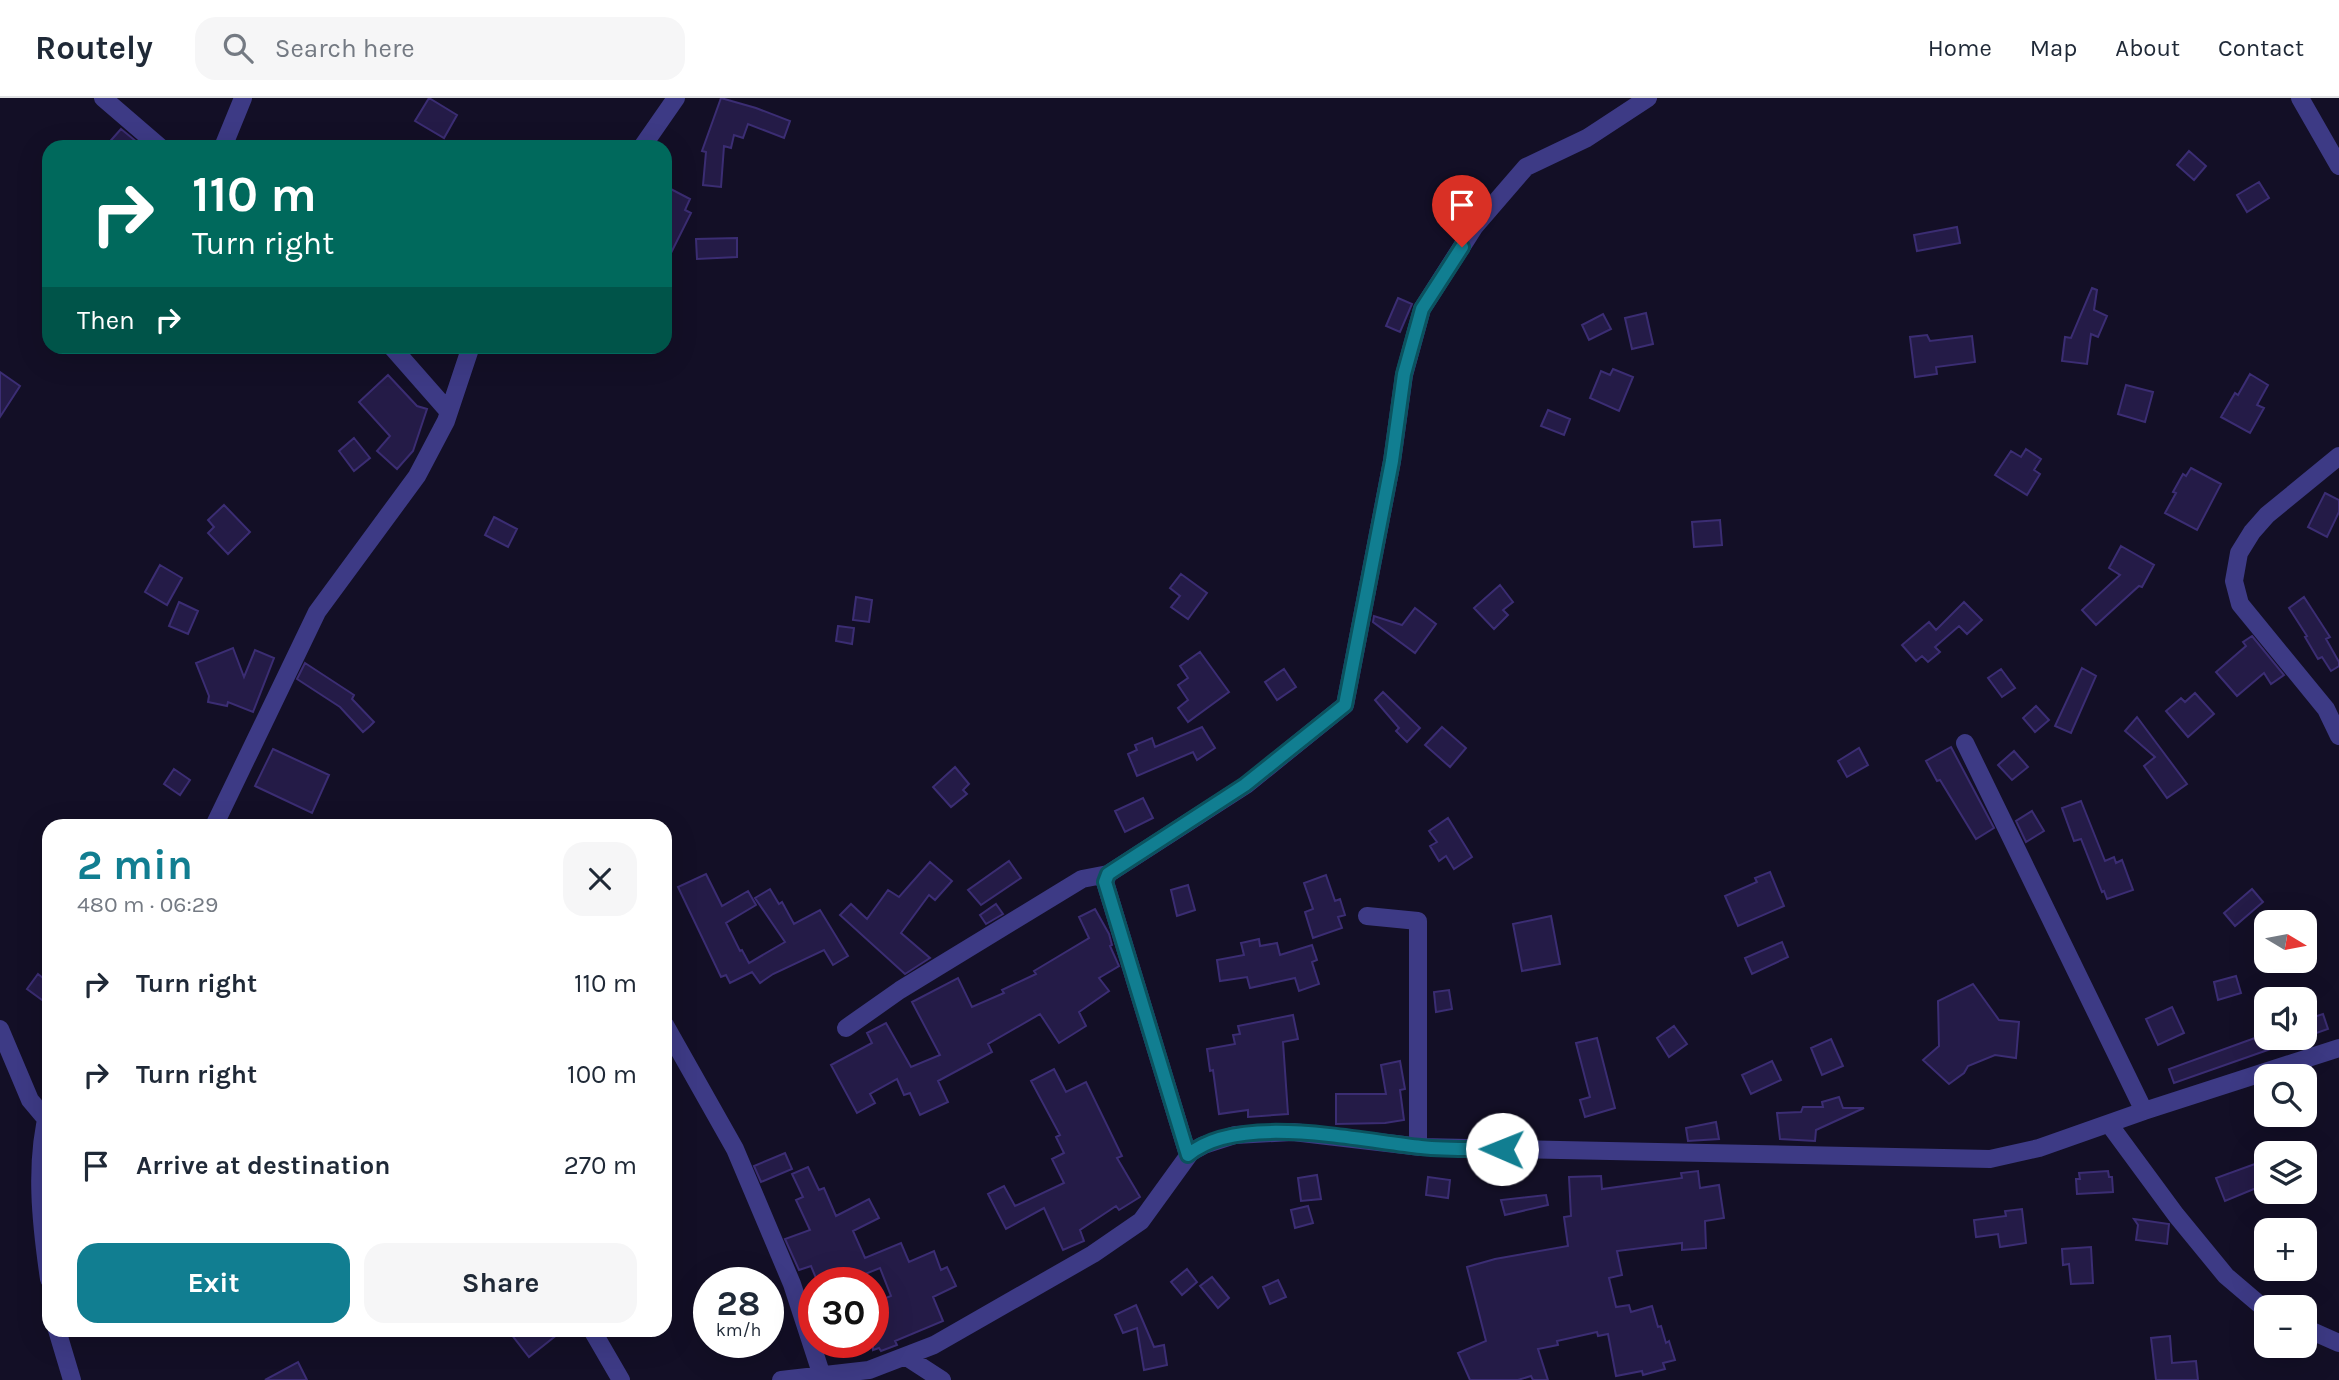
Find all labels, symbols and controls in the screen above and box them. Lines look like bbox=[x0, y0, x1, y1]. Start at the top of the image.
search box bbox=[195, 17, 685, 80]
text: Routely bbox=[35, 29, 153, 67]
icon: search bbox=[219, 29, 257, 67]
text: Search here bbox=[275, 33, 415, 64]
text: Home bbox=[1928, 34, 1992, 62]
text: Map bbox=[2030, 34, 2077, 62]
text: About bbox=[2115, 34, 2180, 62]
text: Contact bbox=[2218, 34, 2304, 62]
text: 110 m bbox=[192, 166, 317, 223]
icon: right bbox=[77, 168, 168, 259]
pin bbox=[1432, 175, 1492, 247]
icon: arrive bbox=[1443, 186, 1481, 224]
text: Turn right bbox=[192, 225, 334, 262]
icon: right bbox=[149, 301, 187, 339]
text: Then bbox=[77, 305, 135, 336]
text: 2 min bbox=[77, 840, 193, 890]
button: close bbox=[563, 842, 637, 916]
text: 480 m · 06:29 bbox=[77, 891, 218, 918]
north arrow bbox=[2254, 910, 2317, 973]
map controls bbox=[2254, 910, 2317, 1358]
icon: right bbox=[77, 965, 115, 1003]
text: Turn right bbox=[136, 968, 257, 999]
text: 110 m bbox=[574, 968, 637, 999]
button: sound bbox=[2254, 987, 2317, 1050]
icon: right bbox=[77, 1056, 115, 1094]
text: Turn right bbox=[136, 1059, 257, 1090]
text: 100 m bbox=[567, 1059, 637, 1090]
button: search bbox=[2254, 1064, 2317, 1127]
position arrow bbox=[1465, 1112, 1539, 1186]
button: layers bbox=[2254, 1141, 2317, 1204]
icon: arrive bbox=[77, 1147, 115, 1185]
text: Arrive at destination bbox=[136, 1150, 390, 1181]
text: 270 m bbox=[564, 1150, 637, 1181]
button: + bbox=[2254, 1218, 2317, 1281]
button: Exit bbox=[77, 1243, 350, 1323]
button: Share bbox=[364, 1243, 637, 1323]
speed limit sign: 30 bbox=[798, 1267, 889, 1358]
text: 28 bbox=[717, 1283, 760, 1324]
button: − bbox=[2254, 1295, 2317, 1358]
text: km/h bbox=[716, 1319, 761, 1341]

